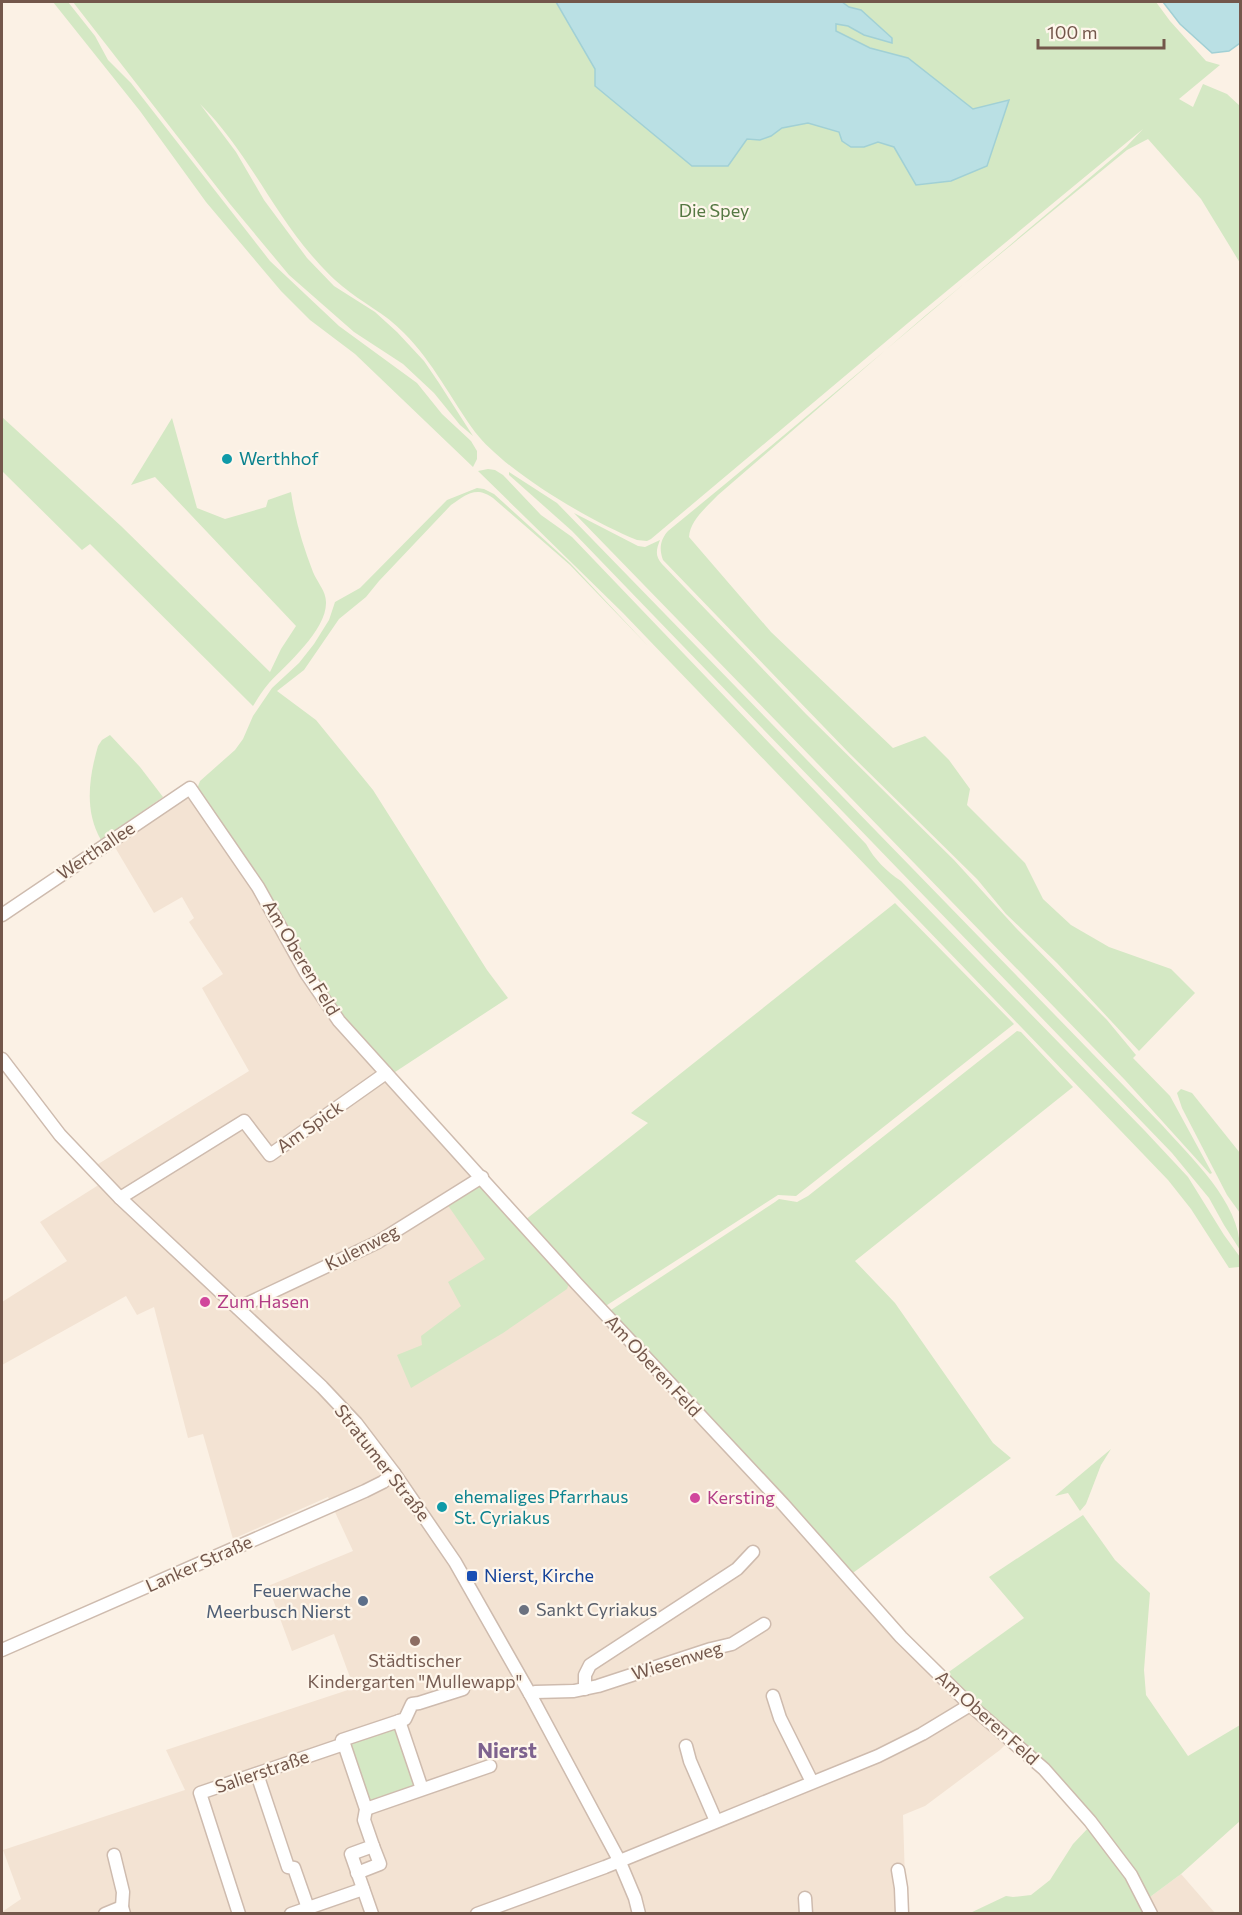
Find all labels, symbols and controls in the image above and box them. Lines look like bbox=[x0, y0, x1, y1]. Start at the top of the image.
scale bar bbox=[1038, 12, 1164, 50]
text: 100 m bbox=[1047, 21, 1097, 43]
park label: Die Spey bbox=[679, 199, 749, 221]
place label: Werthhof bbox=[239, 447, 319, 469]
marker: Werthhof bbox=[220, 452, 234, 466]
street label: Werthallee bbox=[52, 816, 138, 884]
street label: Am Oberen Feld bbox=[259, 896, 345, 1019]
street label: Am Spick bbox=[272, 1095, 347, 1157]
street label: Kulenweg bbox=[321, 1219, 402, 1275]
place label: Zum Hasen bbox=[217, 1290, 309, 1312]
marker: Zum Hasen bbox=[198, 1295, 212, 1309]
street label: Am Oberen Feld bbox=[601, 1310, 706, 1421]
street label: Stratumer Straße bbox=[330, 1400, 435, 1525]
place label: ehemaliges Pfarrhaus St. Cyriakus bbox=[454, 1485, 628, 1528]
place label: Kersting bbox=[707, 1486, 775, 1508]
marker: Kersting bbox=[688, 1491, 702, 1505]
marker: ehemaliges Pfarrhaus St. Cyriakus bbox=[435, 1500, 449, 1514]
street label: Lanker Straße bbox=[142, 1530, 255, 1596]
place label: Nierst, Kirche bbox=[484, 1564, 594, 1586]
marker: Nierst, Kirche bbox=[465, 1569, 479, 1583]
place label: Feuerwache Meerbusch Nierst bbox=[206, 1579, 351, 1622]
marker: Feuerwache Meerbusch Nierst bbox=[356, 1594, 370, 1608]
place label: Sankt Cyriakus bbox=[536, 1598, 657, 1620]
marker: Sankt Cyriakus bbox=[517, 1603, 531, 1617]
marker: Städtischer Kindergarten "Mullewapp" bbox=[408, 1634, 422, 1648]
street label: Wiesenweg bbox=[629, 1636, 725, 1684]
place label: Städtischer Kindergarten "Mullewapp" bbox=[308, 1649, 522, 1692]
street label: Am Oberen Feld bbox=[932, 1665, 1044, 1769]
district label: Nierst bbox=[477, 1737, 537, 1762]
street label: Salierstraße bbox=[212, 1745, 312, 1797]

